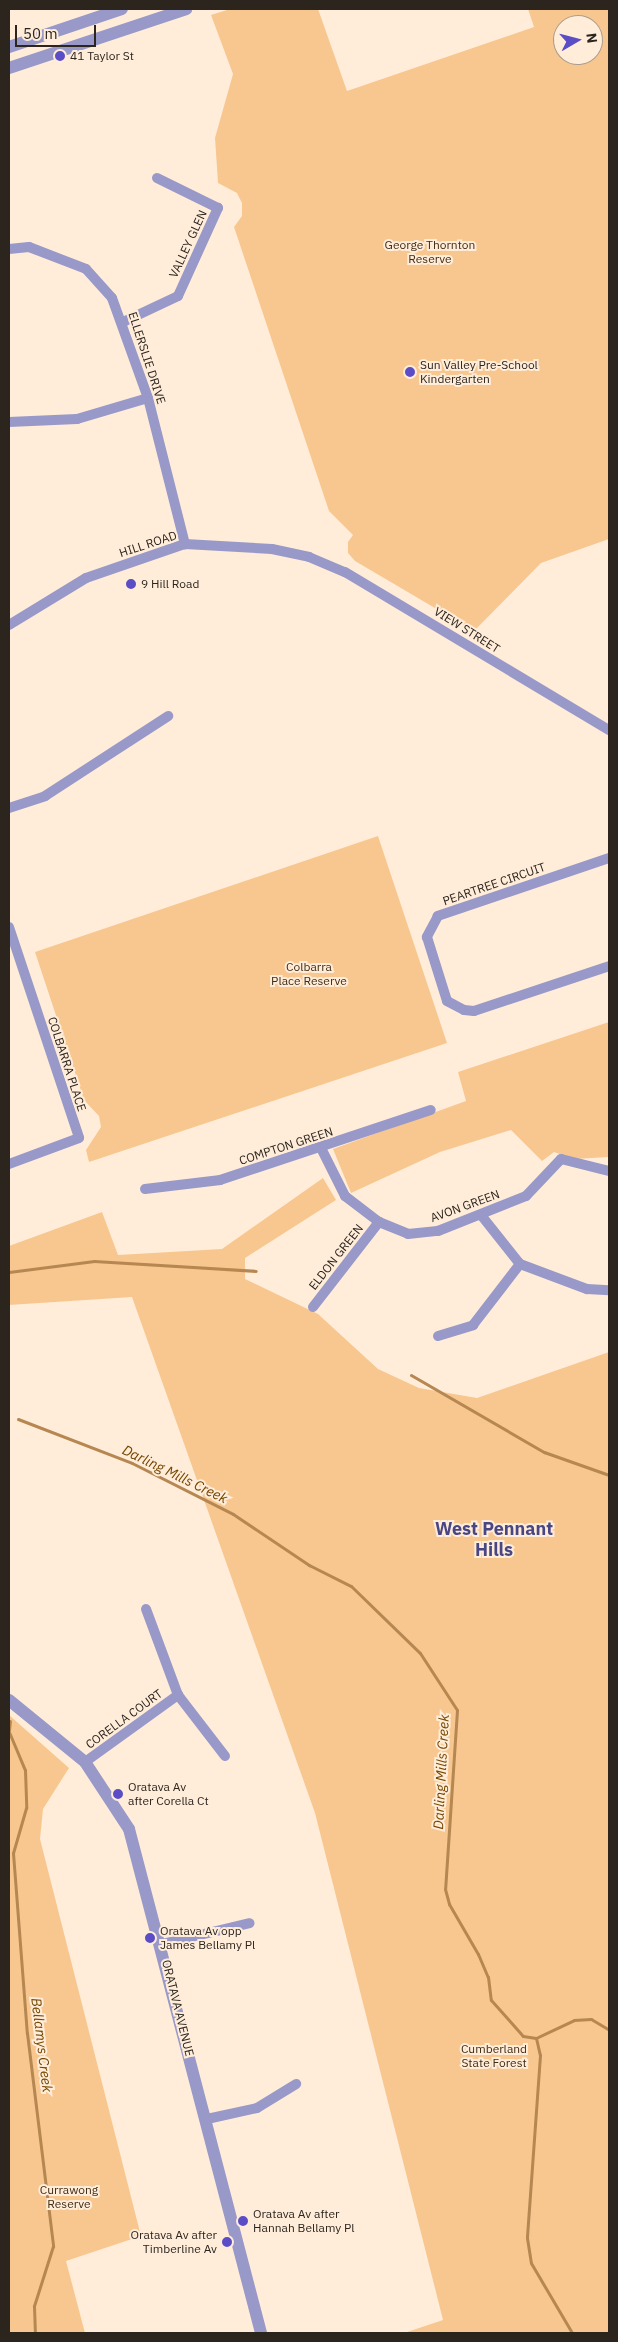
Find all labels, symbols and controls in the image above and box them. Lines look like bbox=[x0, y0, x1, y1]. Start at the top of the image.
scale bar bbox=[18, 15, 99, 47]
north arrow bbox=[553, 15, 603, 65]
text: 50 m bbox=[23, 24, 58, 43]
text: N bbox=[582, 32, 601, 44]
place label: 41 Taylor St bbox=[70, 49, 134, 63]
marker: 41 Taylor St bbox=[54, 50, 66, 62]
street label: VALLEY GLEN bbox=[166, 208, 210, 280]
park label: George Thornton Reserve bbox=[385, 238, 475, 266]
street label: ELLERSLIE DRIVE bbox=[125, 310, 169, 406]
place label: Sun Valley Pre-School Kindergarten bbox=[420, 358, 538, 386]
marker: Sun Valley Pre-School Kindergarten bbox=[404, 366, 416, 378]
street label: HILL ROAD bbox=[117, 528, 179, 560]
place label: 9 Hill Road bbox=[141, 577, 199, 591]
marker: 9 Hill Road bbox=[125, 578, 137, 590]
street label: VIEW STREET bbox=[431, 604, 503, 656]
street label: PEARTREE CIRCUIT bbox=[441, 860, 547, 908]
park label: Colbarra Place Reserve bbox=[271, 960, 347, 988]
street label: COLBARRA PLACE bbox=[45, 1015, 89, 1113]
street label: COMPTON GREEN bbox=[237, 1124, 335, 1168]
street label: AVON GREEN bbox=[428, 1187, 502, 1225]
street label: ELDON GREEN bbox=[306, 1221, 366, 1293]
water label: Darling Mills Creek bbox=[120, 1441, 230, 1507]
district label: West Pennant Hills bbox=[435, 1519, 553, 1562]
street label: CORELLA COURT bbox=[83, 1686, 165, 1752]
water label: Darling Mills Creek bbox=[430, 1714, 452, 1830]
place label: Oratava Av after Corella Ct bbox=[128, 1780, 209, 1808]
marker: Oratava Av after Corella Ct bbox=[112, 1788, 124, 1800]
place label: Oratava Av opp James Bellamy Pl bbox=[160, 1924, 255, 1952]
marker: Oratava Av opp James Bellamy Pl bbox=[144, 1932, 156, 1944]
street label: ORATAVA AVENUE bbox=[159, 1958, 197, 2058]
water label: Bellamys Creek bbox=[28, 1997, 56, 2093]
park label: Cumberland State Forest bbox=[461, 2042, 527, 2070]
park label: Currawong Reserve bbox=[40, 2183, 98, 2211]
place label: Oratava Av after Hannah Bellamy Pl bbox=[253, 2207, 355, 2235]
marker: Oratava Av after Hannah Bellamy Pl bbox=[237, 2215, 249, 2227]
place label: Oratava Av after Timberline Av bbox=[131, 2228, 217, 2256]
marker: Oratava Av after Timberline Av bbox=[221, 2236, 233, 2248]

